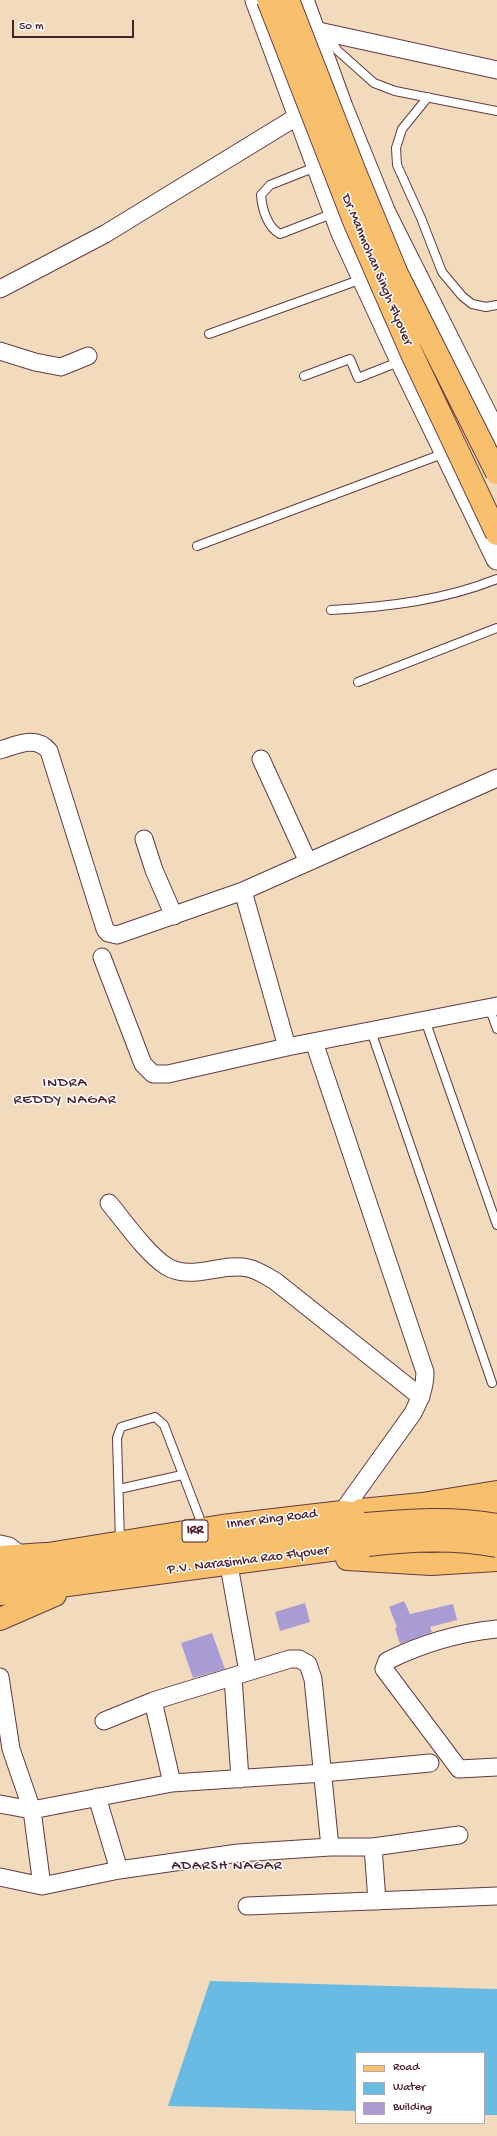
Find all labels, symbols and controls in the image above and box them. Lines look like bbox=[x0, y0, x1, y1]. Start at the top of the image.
scale bar bbox=[14, 12, 136, 38]
text: 50 m bbox=[19, 20, 44, 34]
street label: Dr.Manmohan Singh Flyover bbox=[336, 192, 416, 348]
district label: INDRA REDDY NAGAR bbox=[13, 1075, 117, 1110]
street label: Inner Ring Road bbox=[226, 1506, 318, 1534]
road number: IRR bbox=[182, 1520, 208, 1542]
street label: P.V. Narasimha Rao Flyover bbox=[166, 1543, 330, 1579]
district label: ADARSH NAGAR bbox=[171, 1858, 283, 1876]
legend bbox=[355, 2052, 485, 2124]
text: Road bbox=[393, 2061, 419, 2075]
text: Water bbox=[393, 2081, 425, 2095]
text: Building bbox=[393, 2101, 432, 2115]

